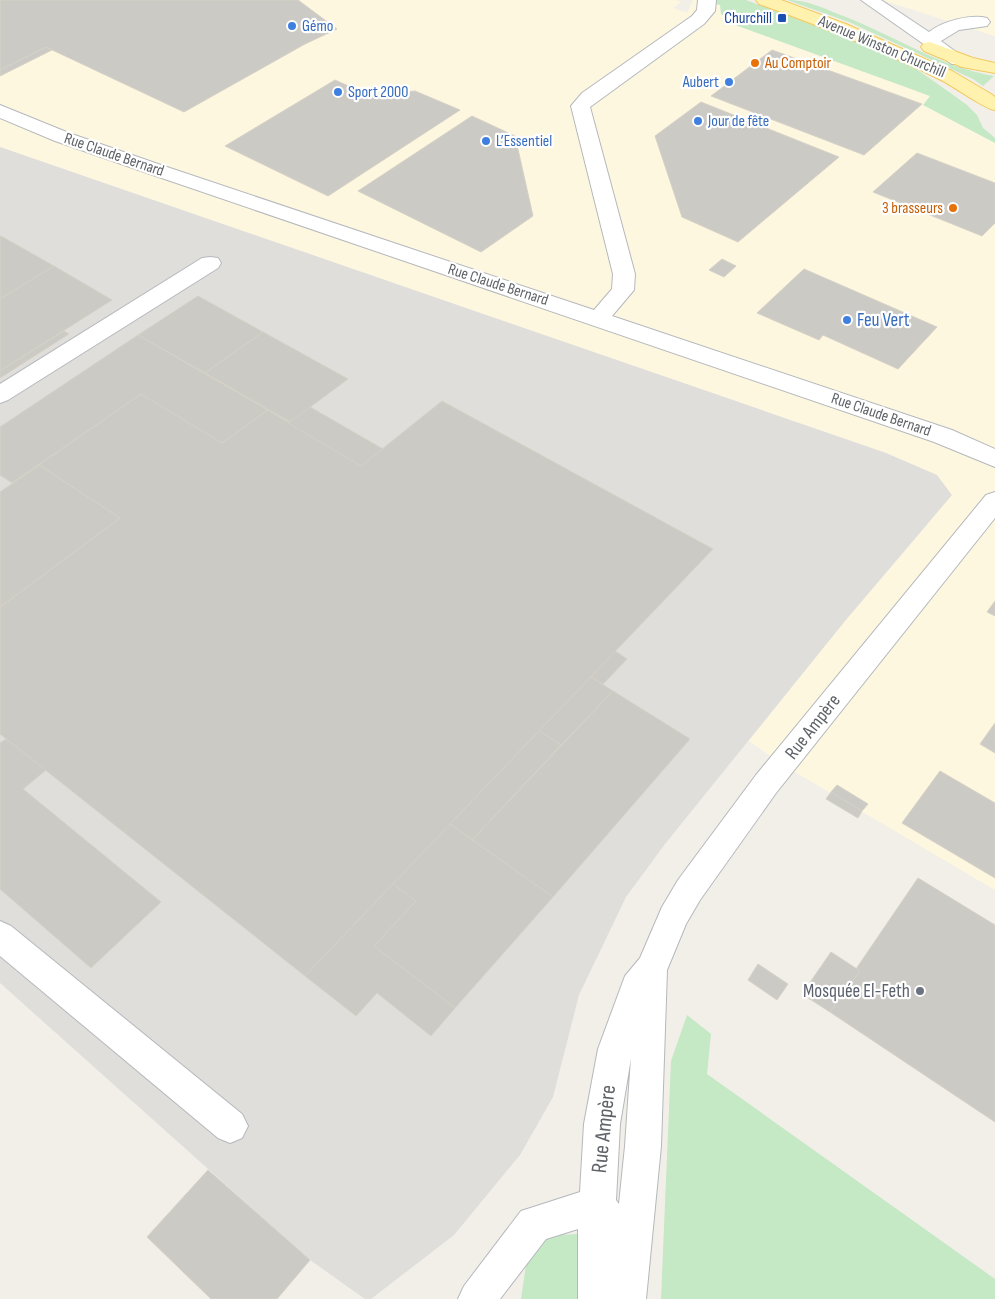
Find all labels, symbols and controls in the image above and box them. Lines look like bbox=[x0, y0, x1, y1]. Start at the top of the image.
place label: Churchill bbox=[724, 9, 772, 28]
street label: Avenue Winston Churchill bbox=[815, 11, 948, 82]
marker: Churchill bbox=[776, 12, 788, 24]
place label: Gémo bbox=[302, 17, 333, 36]
marker: Gémo bbox=[286, 20, 298, 32]
place label: Au Comptoir bbox=[764, 54, 832, 73]
marker: Au Comptoir bbox=[749, 57, 761, 69]
place label: Aubert bbox=[682, 73, 719, 92]
marker: Aubert bbox=[723, 76, 735, 88]
place label: Sport 2000 bbox=[348, 83, 408, 102]
marker: Sport 2000 bbox=[332, 86, 344, 98]
place label: Jour de fête bbox=[707, 112, 769, 131]
marker: Jour de fête bbox=[692, 115, 704, 127]
street label: Rue Claude Bernard bbox=[62, 129, 166, 181]
place label: L’Essentiel bbox=[496, 132, 552, 151]
marker: L’Essentiel bbox=[480, 135, 492, 147]
place label: 3 brasseurs bbox=[882, 199, 943, 218]
marker: 3 brasseurs bbox=[947, 202, 959, 214]
street label: Rue Claude Bernard bbox=[445, 260, 551, 310]
place label: Feu Vert bbox=[857, 309, 910, 332]
marker: Feu Vert bbox=[841, 314, 853, 326]
street label: Rue Claude Bernard bbox=[829, 389, 933, 441]
street label: Rue Ampère bbox=[780, 690, 846, 764]
place label: Mosquée El-Feth bbox=[803, 980, 910, 1003]
marker: Mosquée El-Feth bbox=[914, 985, 926, 997]
street label: Rue Ampère bbox=[586, 1084, 622, 1174]

